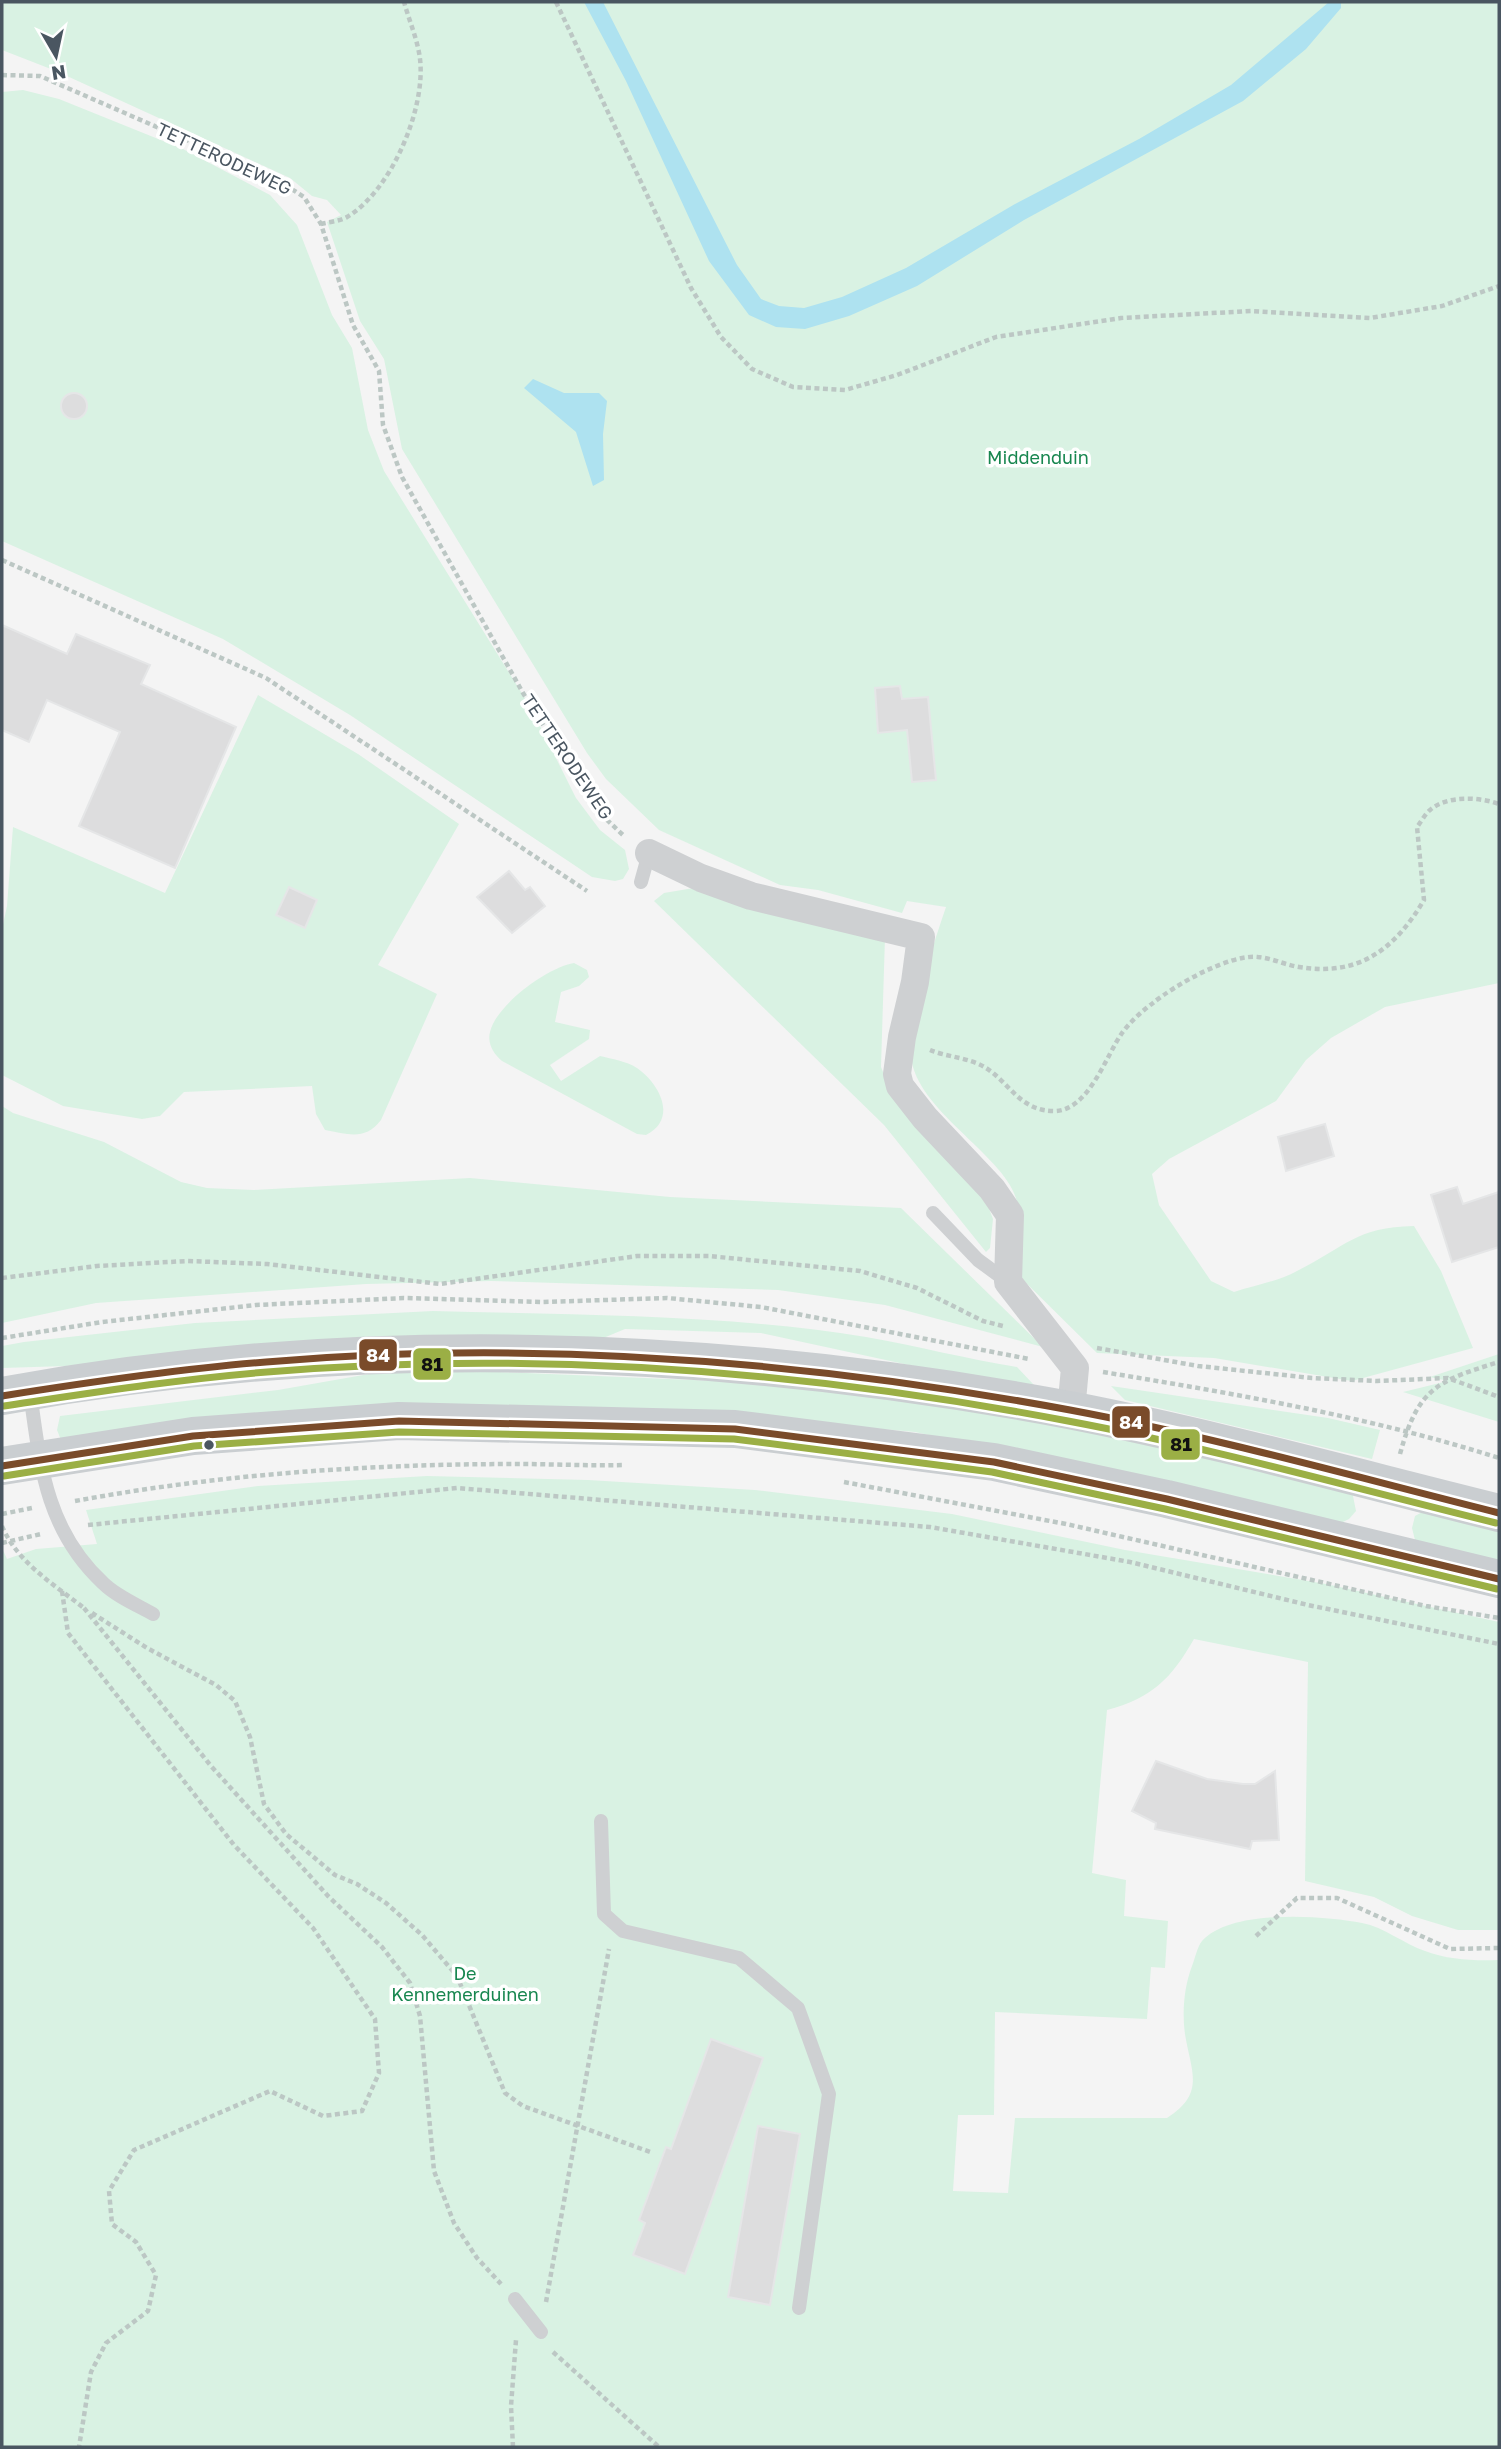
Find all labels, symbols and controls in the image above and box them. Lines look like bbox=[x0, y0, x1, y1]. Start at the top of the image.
north arrow bbox=[21, 21, 91, 91]
text: N bbox=[50, 61, 68, 86]
street label: TETTERODEWEG bbox=[153, 117, 295, 199]
park label: Middenduin bbox=[987, 446, 1089, 468]
street label: TETTERODEWEG bbox=[518, 690, 618, 823]
line badge: 84 bbox=[358, 1338, 398, 1372]
text: 84 bbox=[366, 1343, 390, 1366]
line badge: 81 bbox=[412, 1347, 452, 1381]
text: 81 bbox=[421, 1352, 443, 1375]
line badge: 84 bbox=[1111, 1405, 1151, 1439]
text: 84 bbox=[1119, 1410, 1143, 1433]
line badge: 81 bbox=[1160, 1428, 1201, 1461]
text: 81 bbox=[1170, 1432, 1192, 1455]
unlabelled marker bbox=[202, 1438, 216, 1452]
park label: De Kennemerduinen bbox=[391, 1962, 539, 2005]

